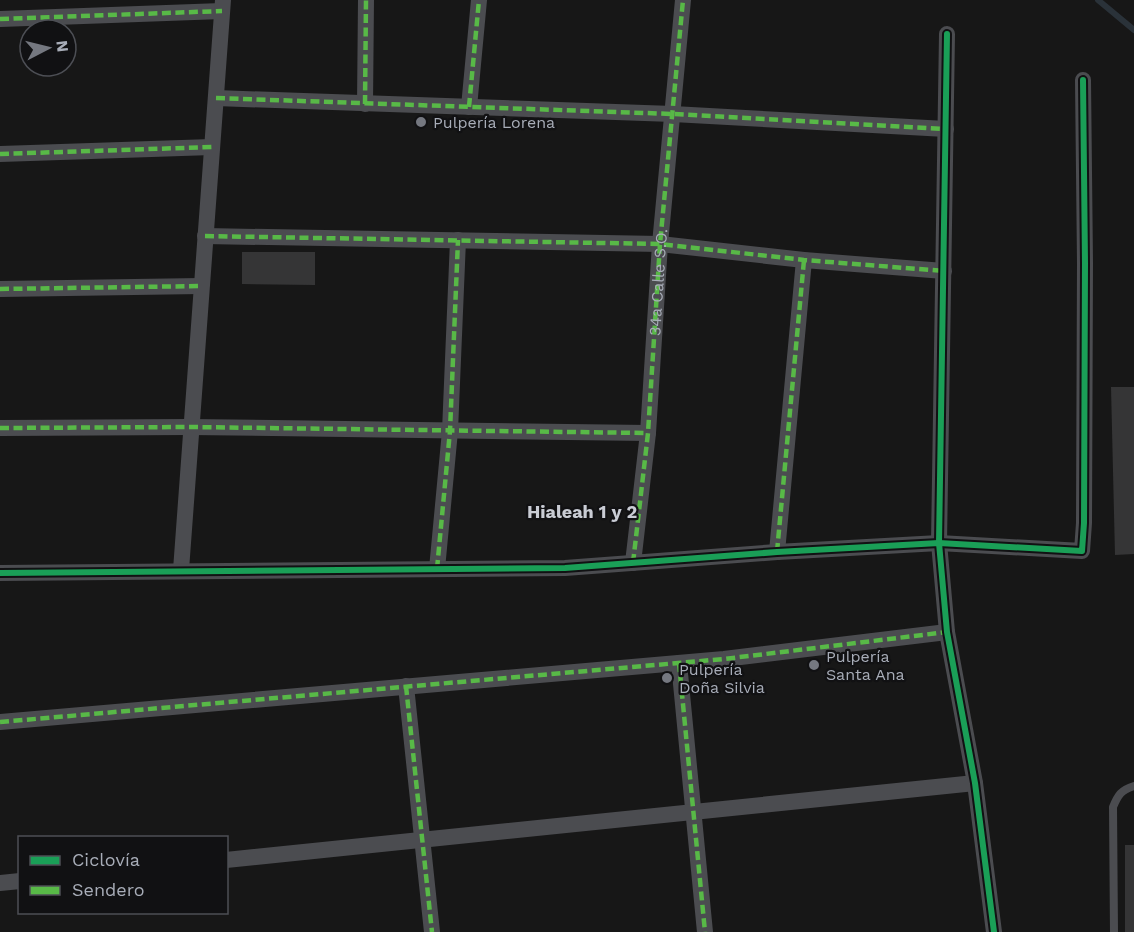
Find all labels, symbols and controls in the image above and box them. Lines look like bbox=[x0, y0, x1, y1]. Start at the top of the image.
north arrow bbox=[18, 18, 78, 78]
text: N bbox=[52, 39, 73, 53]
place label: Pulpería Lorena bbox=[433, 113, 555, 132]
marker: Pulpería Lorena bbox=[414, 115, 428, 129]
street label: 34a Calle S.O. bbox=[645, 228, 671, 336]
district label: Hialeah 1 y 2 bbox=[527, 501, 637, 522]
place label: Pulpería Santa Ana bbox=[826, 647, 905, 684]
marker: Pulpería Santa Ana bbox=[807, 658, 821, 672]
place label: Pulpería Doña Silvia bbox=[679, 660, 765, 697]
marker: Pulpería Doña Silvia bbox=[660, 671, 674, 685]
legend bbox=[18, 836, 228, 914]
text: Ciclovía bbox=[72, 849, 140, 870]
text: Sendero bbox=[72, 879, 145, 900]

